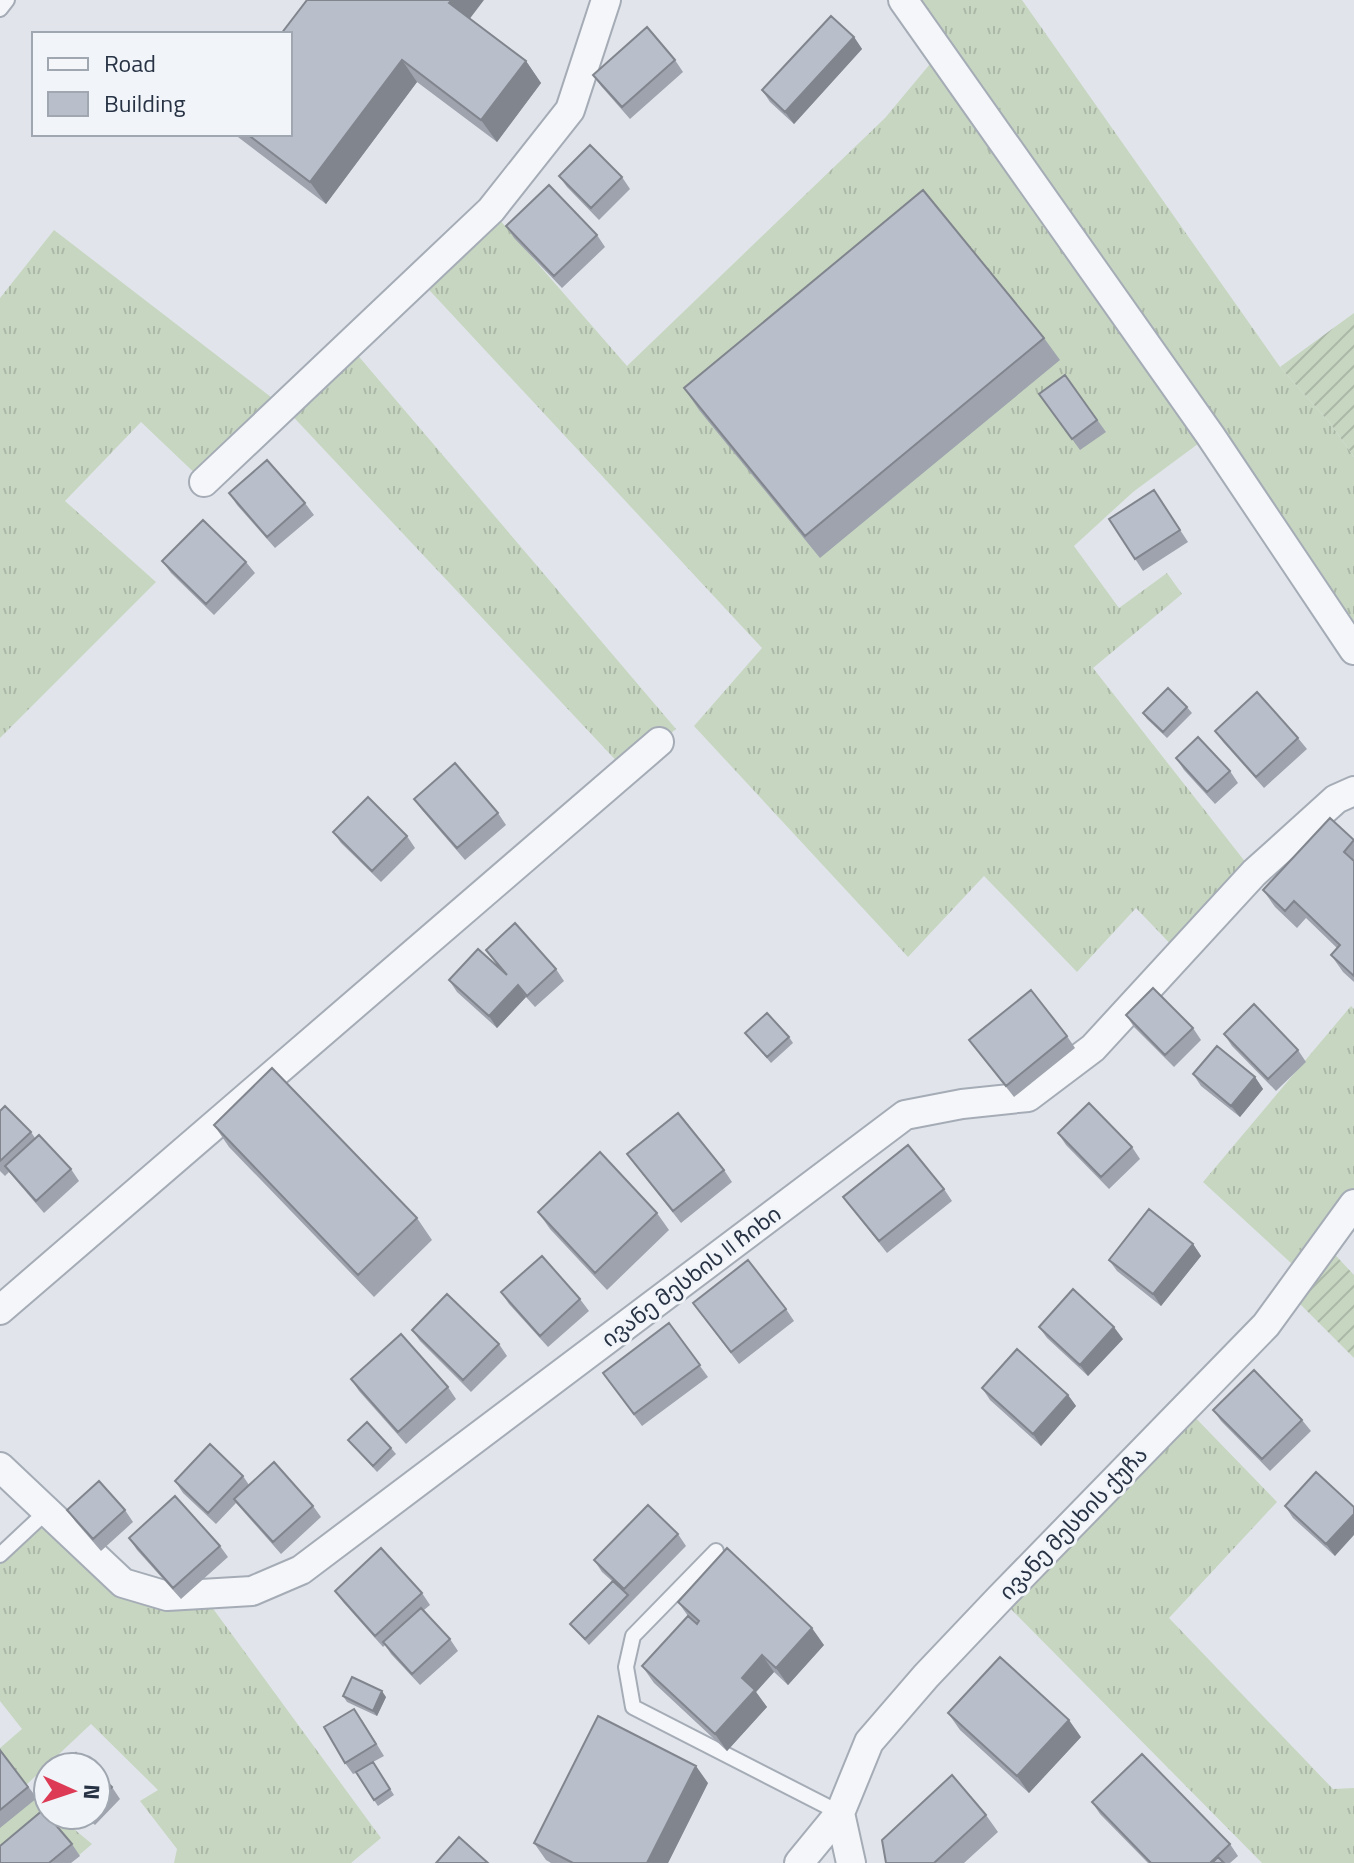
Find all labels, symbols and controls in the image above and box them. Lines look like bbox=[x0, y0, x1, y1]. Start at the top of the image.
legend bbox=[32, 32, 292, 136]
text: Road bbox=[104, 45, 156, 81]
text: Building bbox=[104, 85, 186, 121]
street label: ივანე მესხის II ჩიხი bbox=[594, 1197, 788, 1355]
street label: ივანე მესხის ქუჩა bbox=[991, 1439, 1155, 1607]
north arrow bbox=[32, 1751, 112, 1831]
text: N bbox=[75, 1784, 109, 1801]

